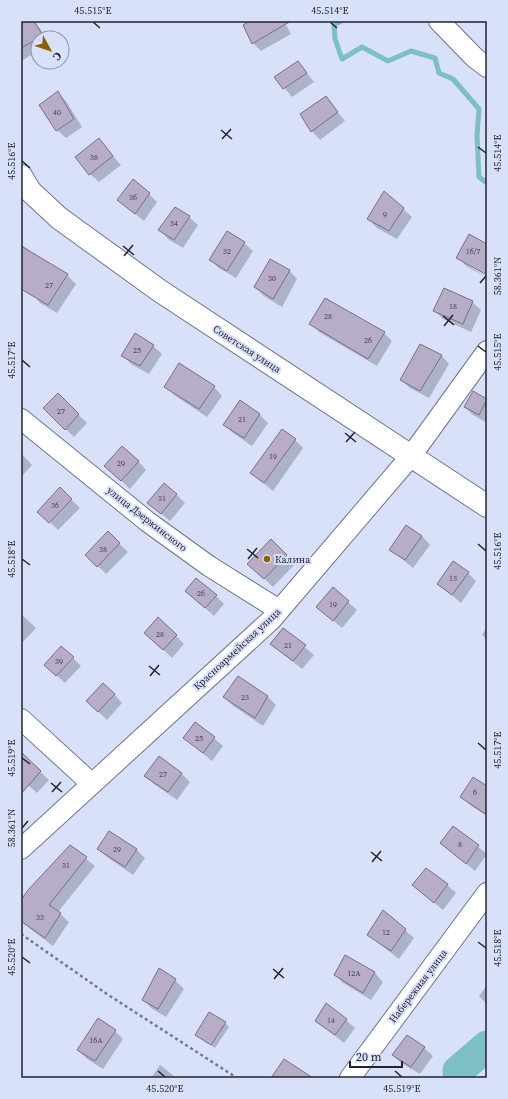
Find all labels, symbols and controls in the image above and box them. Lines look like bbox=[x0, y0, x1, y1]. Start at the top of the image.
text: 45.515°E bbox=[74, 4, 112, 17]
text: 45.514°E bbox=[311, 4, 349, 17]
north arrow bbox=[30, 30, 70, 70]
text: С bbox=[49, 49, 65, 64]
house number: 40 bbox=[53, 107, 61, 118]
text: 45.514°E bbox=[491, 134, 504, 172]
text: 45.516°E bbox=[5, 142, 18, 180]
house number: 38 bbox=[90, 152, 98, 163]
house number: 36 bbox=[129, 192, 137, 203]
house number: 9 bbox=[383, 209, 387, 220]
house number: 34 bbox=[170, 218, 178, 229]
house number: 32 bbox=[223, 246, 231, 257]
house number: 16/7 bbox=[466, 246, 480, 257]
text: 58.361°N bbox=[491, 257, 504, 295]
house number: 30 bbox=[268, 273, 276, 284]
house number: 27 bbox=[45, 280, 53, 291]
house number: 18 bbox=[449, 301, 457, 312]
house number: 28 bbox=[324, 311, 332, 322]
street label: Советская улица bbox=[211, 322, 284, 376]
text: 45.515°E bbox=[491, 333, 504, 371]
house number: 26 bbox=[364, 335, 372, 346]
text: 45.517°E bbox=[5, 341, 18, 379]
house number: 25 bbox=[133, 345, 141, 356]
house number: 27 bbox=[57, 406, 65, 417]
house number: 21 bbox=[238, 414, 246, 425]
house number: 19 bbox=[269, 451, 277, 462]
house number: 29 bbox=[117, 458, 125, 469]
street label: улица Дзержинского bbox=[104, 484, 190, 555]
house number: 31 bbox=[158, 493, 166, 504]
house number: 36 bbox=[51, 500, 59, 511]
text: 45.516°E bbox=[491, 532, 504, 570]
text: 45.518°E bbox=[5, 540, 18, 578]
house number: 38 bbox=[99, 544, 107, 555]
place label: Калина bbox=[275, 553, 311, 566]
marker: Калина bbox=[262, 554, 272, 564]
house number: 13 bbox=[449, 573, 457, 584]
house number: 26 bbox=[197, 588, 205, 599]
house number: 19 bbox=[329, 599, 337, 610]
street label: Красноармейская улица bbox=[191, 605, 284, 693]
house number: 28 bbox=[156, 629, 164, 640]
house number: 21 bbox=[284, 640, 292, 651]
house number: 39 bbox=[55, 656, 63, 667]
house number: 23 bbox=[241, 692, 249, 703]
text: 45.517°E bbox=[491, 731, 504, 769]
house number: 25 bbox=[195, 733, 203, 744]
text: 45.519°E bbox=[5, 739, 18, 777]
house number: 27 bbox=[159, 769, 167, 780]
house number: 6 bbox=[473, 787, 477, 798]
text: 58.361°N bbox=[5, 809, 18, 847]
house number: 8 bbox=[458, 839, 462, 850]
house number: 29 bbox=[113, 844, 121, 855]
house number: 31 bbox=[62, 860, 70, 871]
house number: 33 bbox=[36, 912, 44, 923]
house number: 12 bbox=[382, 927, 390, 938]
text: 45.518°E bbox=[491, 929, 504, 967]
text: 45.520°E bbox=[5, 938, 18, 976]
street label: Набережная улица bbox=[386, 946, 450, 1025]
house number: 12А bbox=[347, 968, 361, 979]
house number: 14 bbox=[327, 1015, 335, 1026]
house number: 16А bbox=[89, 1035, 103, 1046]
scale bar bbox=[350, 1043, 402, 1069]
text: 20 m bbox=[356, 1049, 382, 1065]
text: 45.520°E bbox=[146, 1082, 184, 1095]
text: 45.519°E bbox=[383, 1082, 421, 1095]

